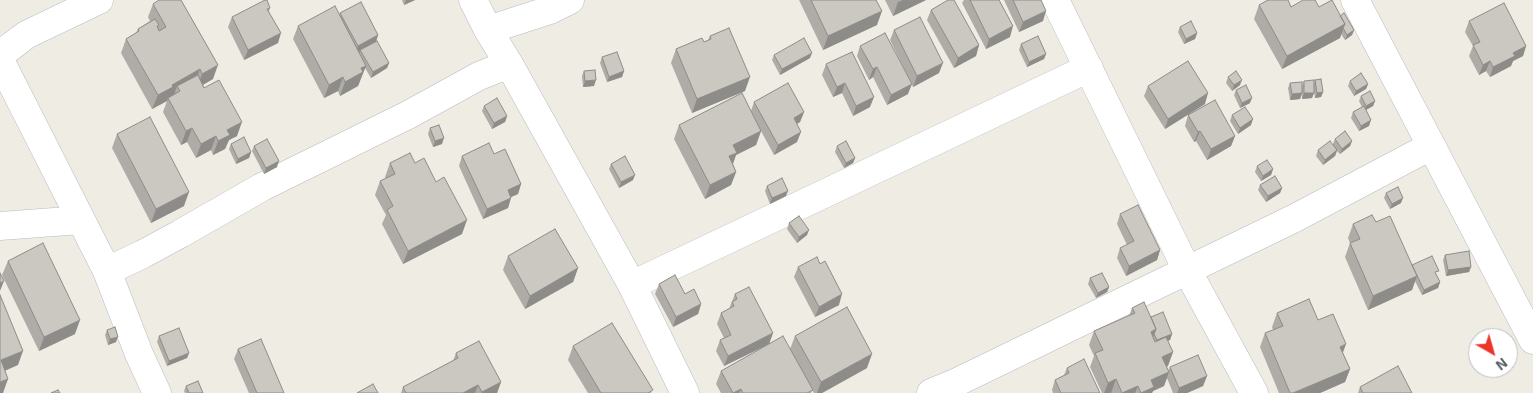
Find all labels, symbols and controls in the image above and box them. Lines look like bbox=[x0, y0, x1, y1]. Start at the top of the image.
north arrow bbox=[1468, 328, 1518, 378]
text: N bbox=[1493, 355, 1511, 374]

